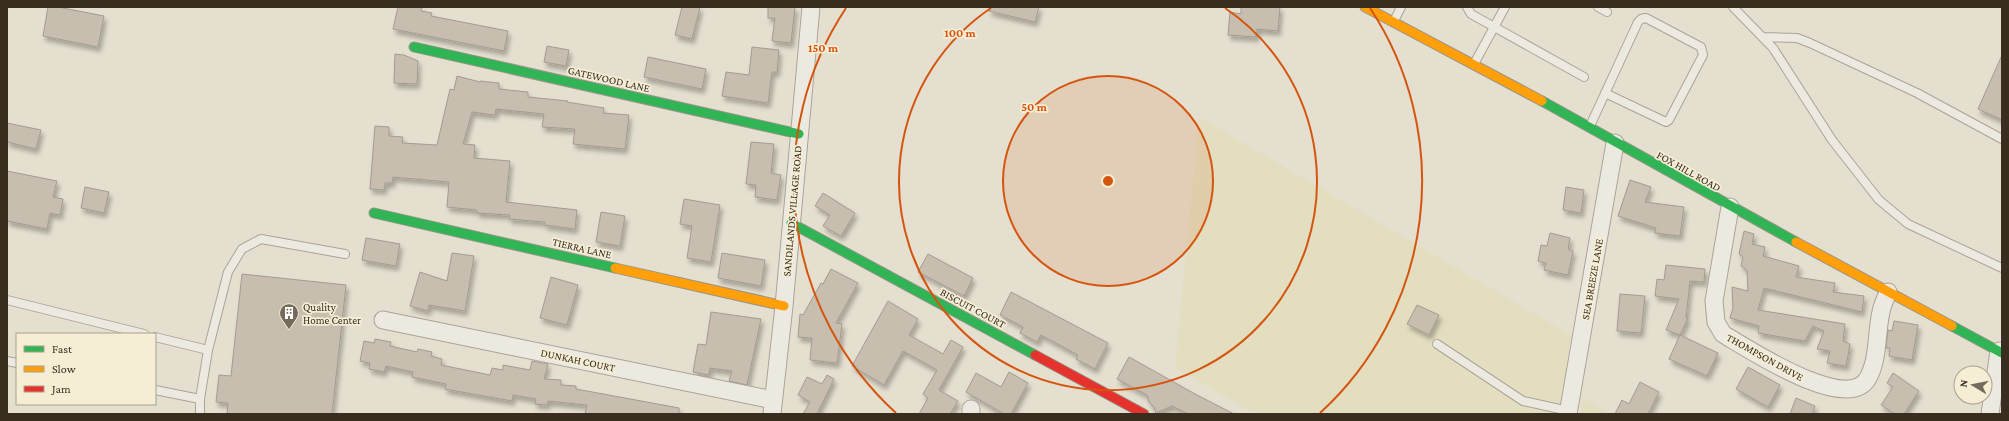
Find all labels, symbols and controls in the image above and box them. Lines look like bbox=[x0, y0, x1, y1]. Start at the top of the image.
text: 100 m bbox=[944, 26, 977, 40]
text: 150 m bbox=[808, 41, 839, 55]
street label: GATEWOOD LANE bbox=[567, 64, 651, 94]
text: 50 m bbox=[1021, 100, 1048, 114]
street label: SANDILANDS VILLAGE ROAD bbox=[780, 145, 804, 277]
street label: FOX HILL ROAD bbox=[1655, 148, 1723, 194]
centre of rings bbox=[1101, 174, 1115, 188]
street label: TIERRA LANE bbox=[551, 235, 613, 261]
street label: SEA BREEZE LANE bbox=[1579, 237, 1605, 320]
street label: BISCUIT COURT bbox=[938, 286, 1008, 330]
place label: Quality Home Center bbox=[303, 301, 361, 326]
building icon: Quality Home Center bbox=[278, 302, 300, 330]
street label: THOMPSON DRIVE bbox=[1724, 331, 1806, 383]
legend bbox=[16, 333, 156, 405]
text: Fast bbox=[52, 342, 73, 356]
street label: DUNKAH COURT bbox=[540, 346, 616, 374]
text: Slow bbox=[52, 362, 76, 376]
north arrow bbox=[1953, 365, 1993, 405]
text: N bbox=[1957, 378, 1970, 388]
text: Jam bbox=[51, 382, 71, 396]

